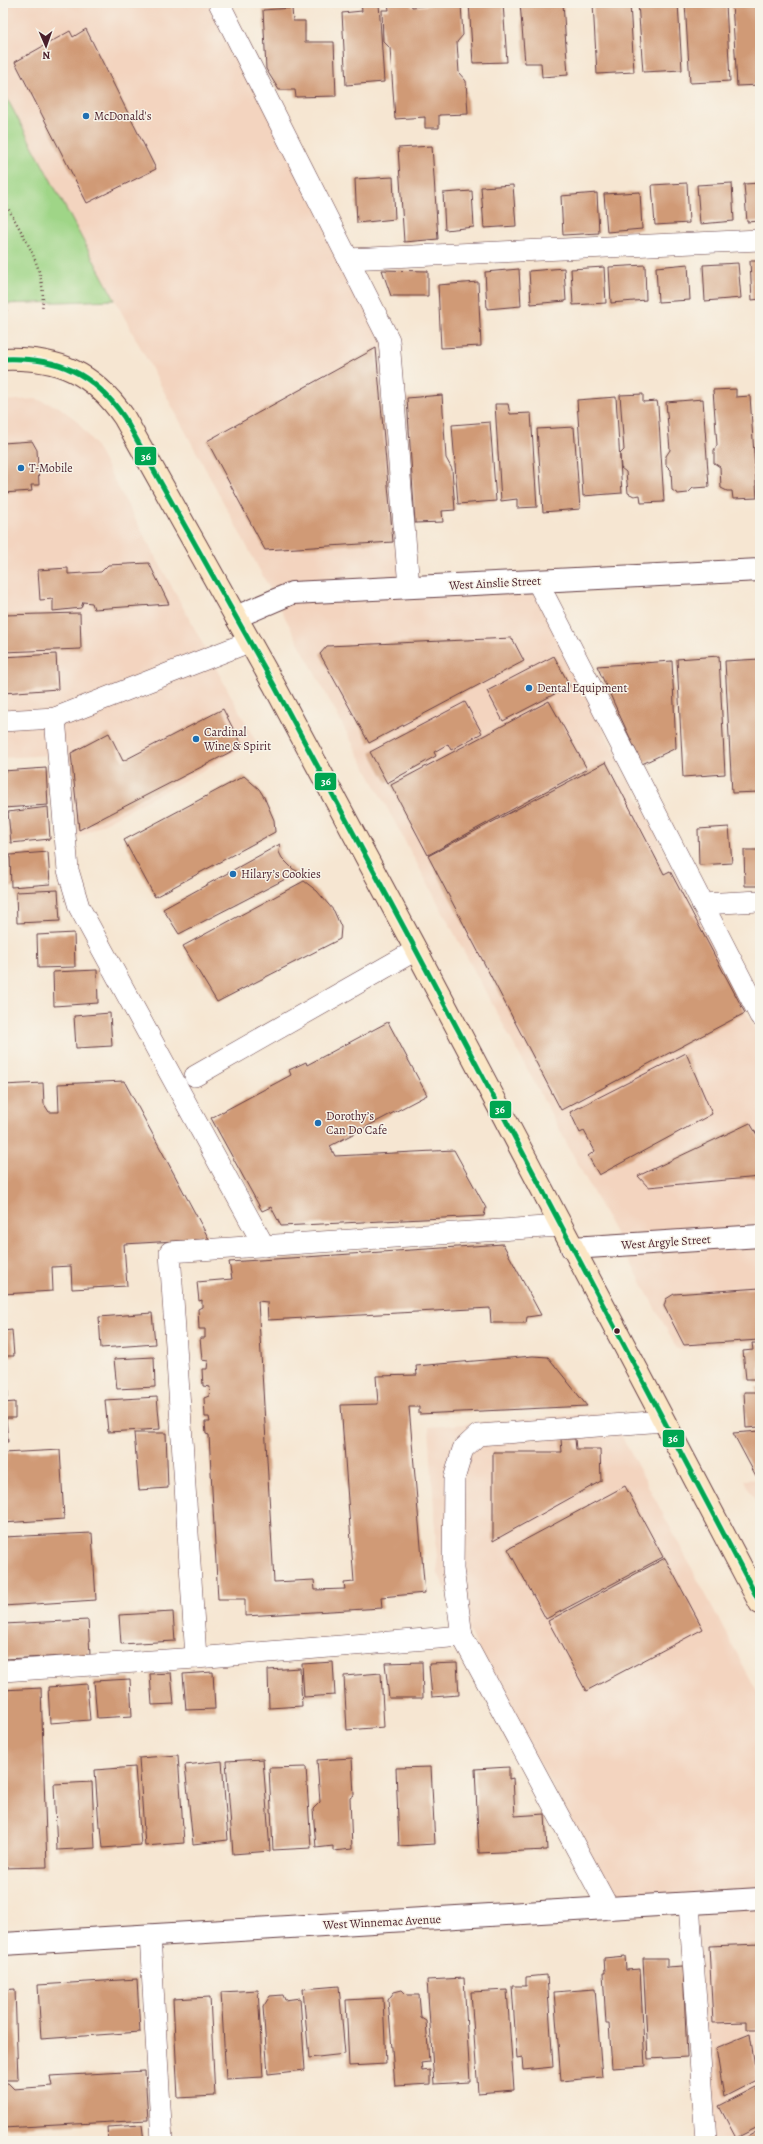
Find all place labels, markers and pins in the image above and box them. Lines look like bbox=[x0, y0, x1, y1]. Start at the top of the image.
place label: McDonald's bbox=[94, 108, 152, 124]
marker: McDonald's bbox=[81, 111, 91, 121]
place label: T-Mobile bbox=[29, 460, 73, 476]
marker: T-Mobile bbox=[16, 463, 26, 473]
place label: Dental Equipment bbox=[537, 680, 627, 696]
marker: Dental Equipment bbox=[524, 683, 534, 693]
place label: Cardinal Wine & Spirit bbox=[203, 724, 271, 754]
marker: Cardinal Wine & Spirit bbox=[191, 734, 201, 744]
place label: Hilary’s Cookies bbox=[241, 866, 321, 882]
marker: Hilary’s Cookies bbox=[228, 869, 238, 879]
place label: Dorothy’s Can Do Cafe bbox=[326, 1108, 387, 1138]
marker: Dorothy’s Can Do Cafe bbox=[313, 1118, 323, 1128]
unlabelled marker bbox=[612, 1326, 622, 1336]

